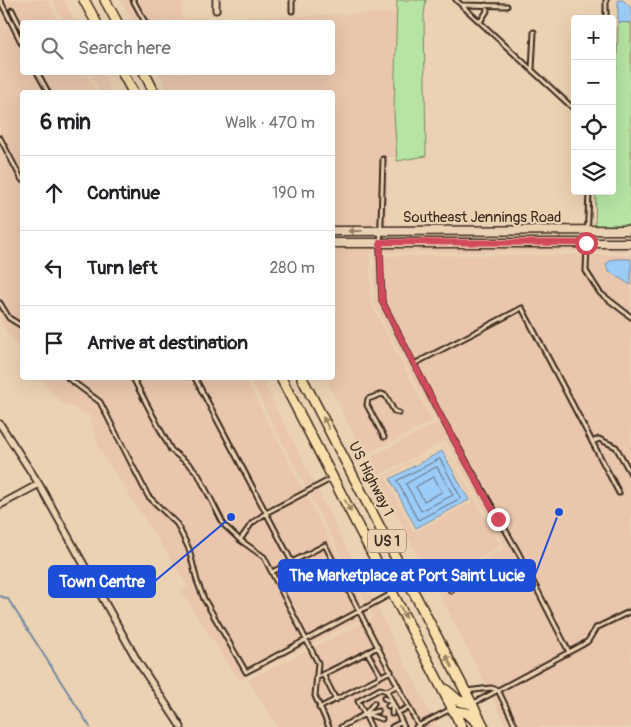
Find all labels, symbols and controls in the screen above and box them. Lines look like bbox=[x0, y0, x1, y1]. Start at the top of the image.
map controls bbox=[571, 15, 616, 195]
button: + bbox=[571, 15, 616, 60]
search box bbox=[20, 20, 335, 75]
icon: search bbox=[38, 34, 66, 62]
text: Search here bbox=[78, 36, 171, 60]
button: − bbox=[571, 60, 616, 105]
button: locate bbox=[571, 105, 616, 150]
text: 6 min bbox=[40, 109, 91, 136]
text: Walk · 470 m bbox=[225, 113, 315, 133]
button: layers bbox=[571, 150, 616, 195]
icon: ahead bbox=[40, 179, 68, 207]
text: Continue bbox=[87, 181, 160, 205]
text: 190 m bbox=[272, 183, 315, 203]
street label: Southeast Jennings Road bbox=[403, 208, 561, 227]
one-way arrow bbox=[347, 227, 363, 235]
route start bbox=[575, 232, 598, 255]
icon: left bbox=[40, 254, 68, 282]
text: Turn left bbox=[87, 256, 157, 280]
text: 280 m bbox=[269, 258, 315, 278]
icon: arrive bbox=[40, 329, 68, 357]
text: Arrive at destination bbox=[87, 331, 248, 355]
one-way arrow bbox=[322, 416, 330, 430]
street label: US Highway 1 bbox=[344, 438, 398, 520]
one-way arrow bbox=[344, 498, 352, 513]
route end bbox=[487, 508, 510, 531]
road number: US 1 bbox=[368, 530, 406, 552]
callout: The Marketplace at Port Saint Lucie bbox=[279, 560, 535, 591]
callout: Town Centre bbox=[49, 566, 155, 597]
text: The Marketplace at Port Saint Lucie bbox=[288, 566, 526, 586]
text: Town Centre bbox=[58, 572, 146, 592]
one-way arrow bbox=[399, 605, 407, 619]
one-way arrow bbox=[445, 653, 453, 668]

